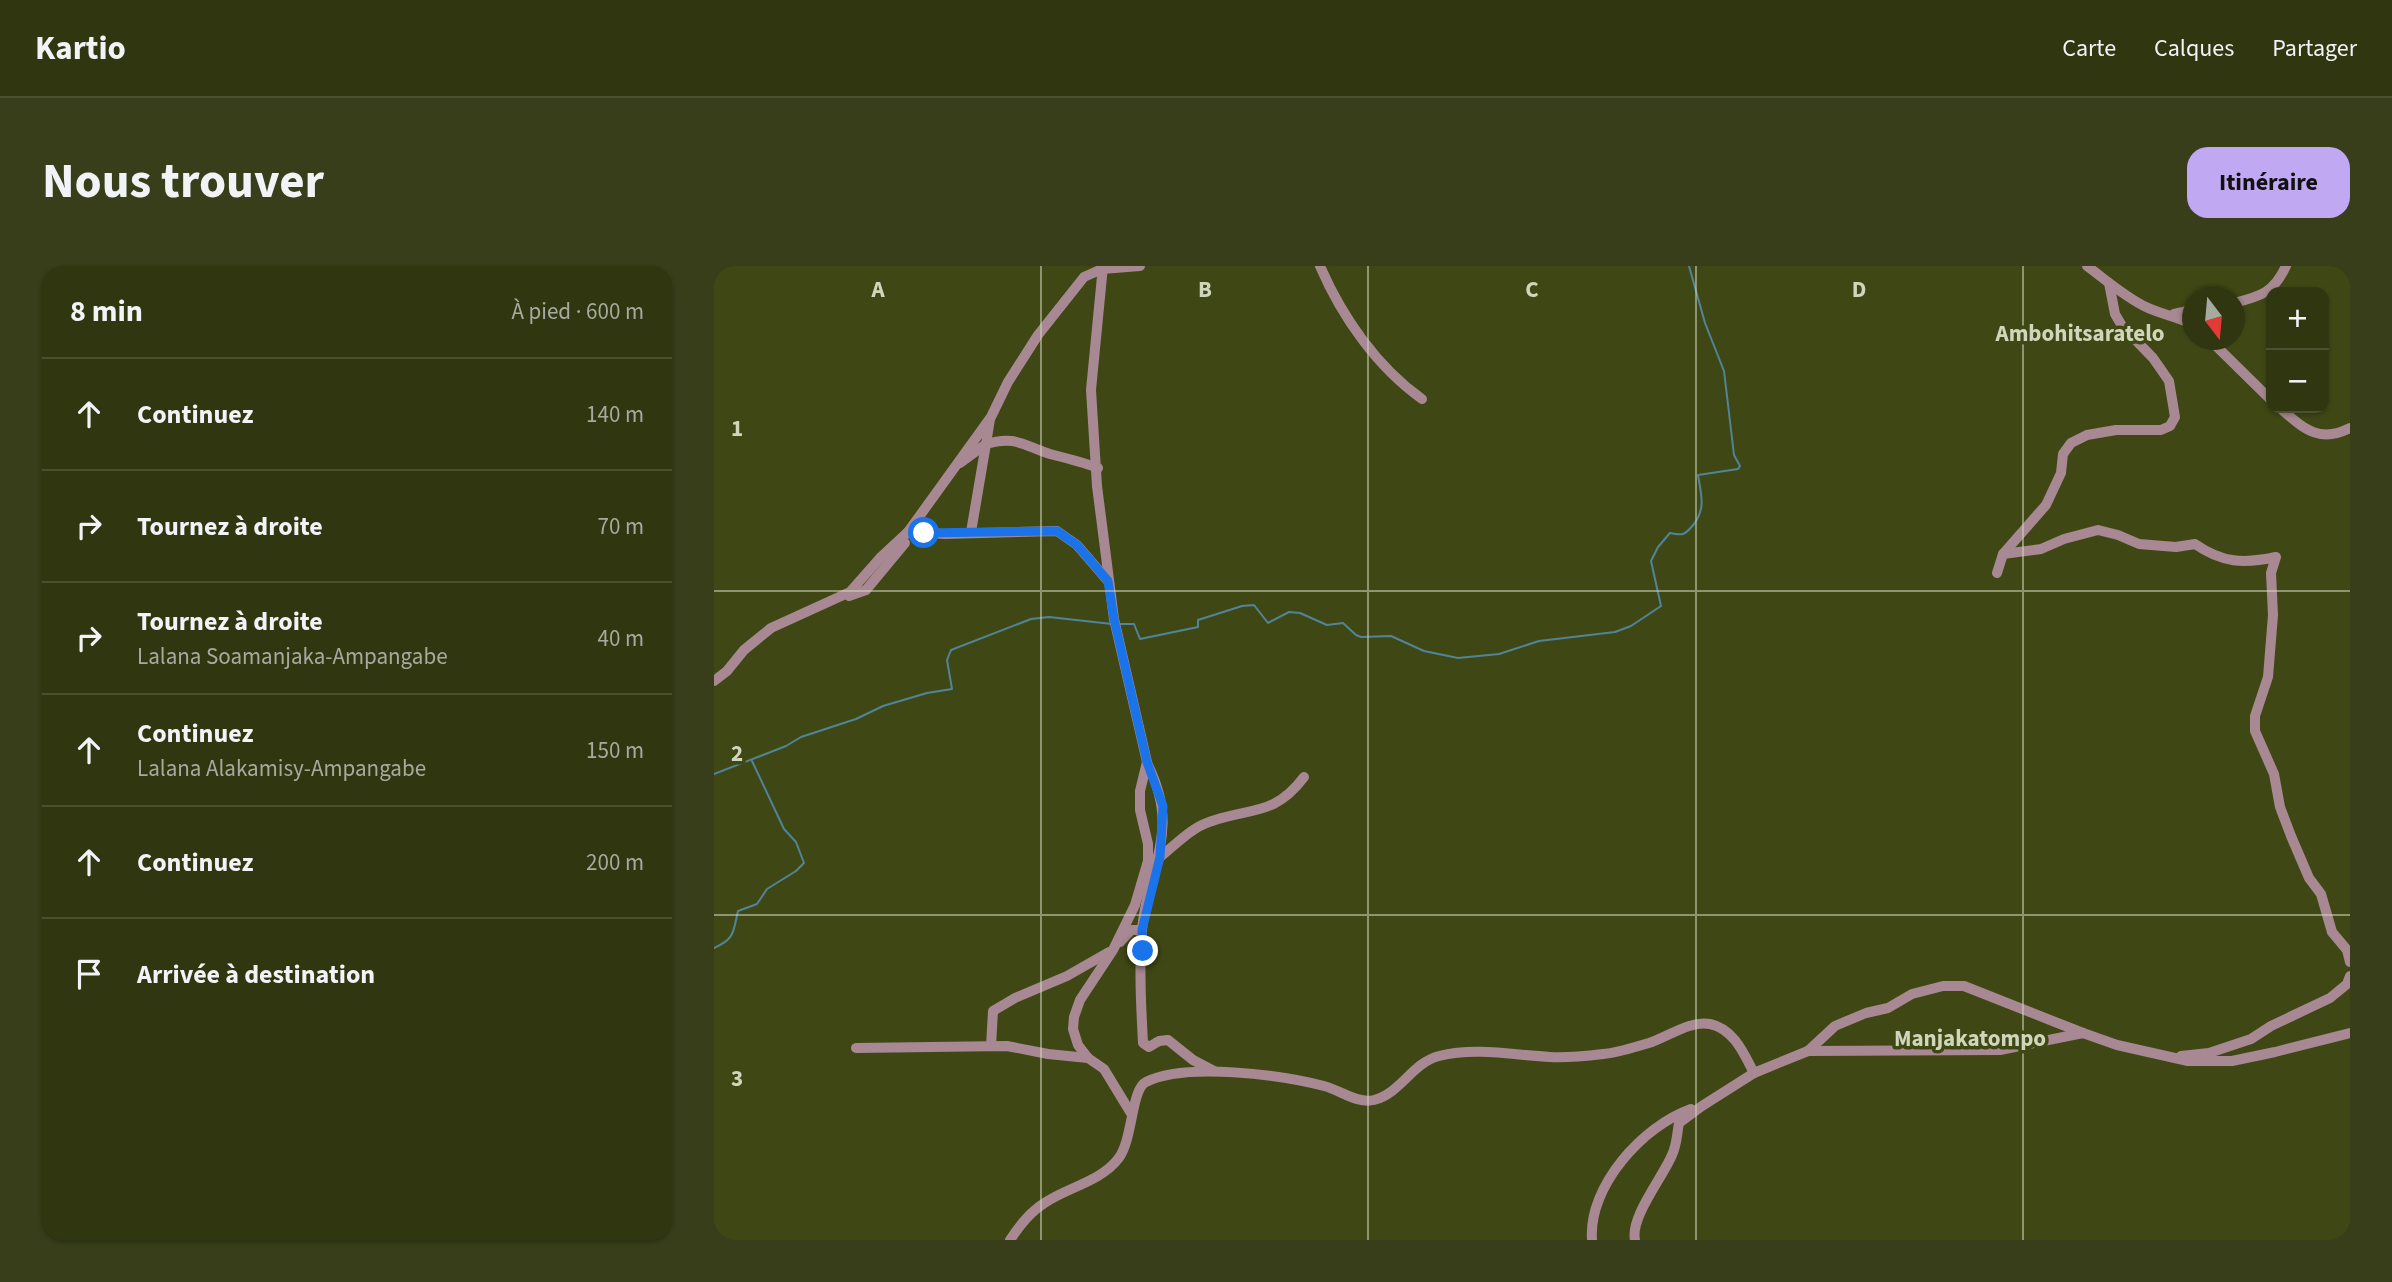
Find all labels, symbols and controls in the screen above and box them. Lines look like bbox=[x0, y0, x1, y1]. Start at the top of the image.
text: Kartio bbox=[35, 25, 126, 72]
text: Carte bbox=[2062, 31, 2116, 66]
text: Calques bbox=[2154, 31, 2234, 66]
text: Partager bbox=[2272, 31, 2357, 66]
text: Nous trouver bbox=[42, 147, 324, 217]
button: Itinéraire bbox=[2187, 147, 2350, 218]
text: A bbox=[870, 273, 885, 306]
text: B bbox=[1198, 273, 1212, 306]
text: C bbox=[1525, 273, 1539, 306]
text: D bbox=[1852, 273, 1866, 306]
north arrow bbox=[2182, 287, 2245, 350]
map controls bbox=[2266, 287, 2329, 413]
button: + bbox=[2266, 287, 2329, 350]
text: 8 min bbox=[70, 290, 143, 333]
text: À pied · 600 m bbox=[511, 295, 644, 328]
district label: Ambohitsaratelo bbox=[1994, 317, 2165, 350]
button: − bbox=[2266, 350, 2329, 413]
icon: ahead bbox=[70, 395, 108, 433]
text: Continuez bbox=[137, 396, 253, 433]
text: 140 m bbox=[586, 398, 644, 431]
text: 1 bbox=[731, 412, 743, 445]
icon: right bbox=[70, 507, 108, 545]
text: Tournez à droite bbox=[137, 508, 323, 545]
text: 70 m bbox=[597, 510, 644, 543]
route start bbox=[908, 517, 939, 548]
text: Tournez à droite bbox=[137, 603, 323, 640]
icon: right bbox=[70, 619, 108, 657]
text: 40 m bbox=[597, 622, 644, 655]
text: Lalana Soamanjaka-Ampangabe bbox=[137, 640, 448, 673]
text: Continuez bbox=[137, 715, 253, 752]
icon: ahead bbox=[70, 731, 108, 769]
text: 150 m bbox=[586, 734, 644, 767]
text: 2 bbox=[731, 737, 743, 770]
text: Lalana Alakamisy-Ampangabe bbox=[137, 752, 426, 785]
icon: ahead bbox=[70, 843, 108, 881]
text: Continuez bbox=[137, 844, 253, 881]
text: 200 m bbox=[586, 846, 644, 879]
route end bbox=[1127, 935, 1158, 966]
icon: arrive bbox=[70, 955, 108, 993]
text: Arrivée à destination bbox=[137, 956, 375, 993]
district label: Manjakatompo bbox=[1894, 1022, 2046, 1055]
text: 3 bbox=[731, 1062, 743, 1095]

